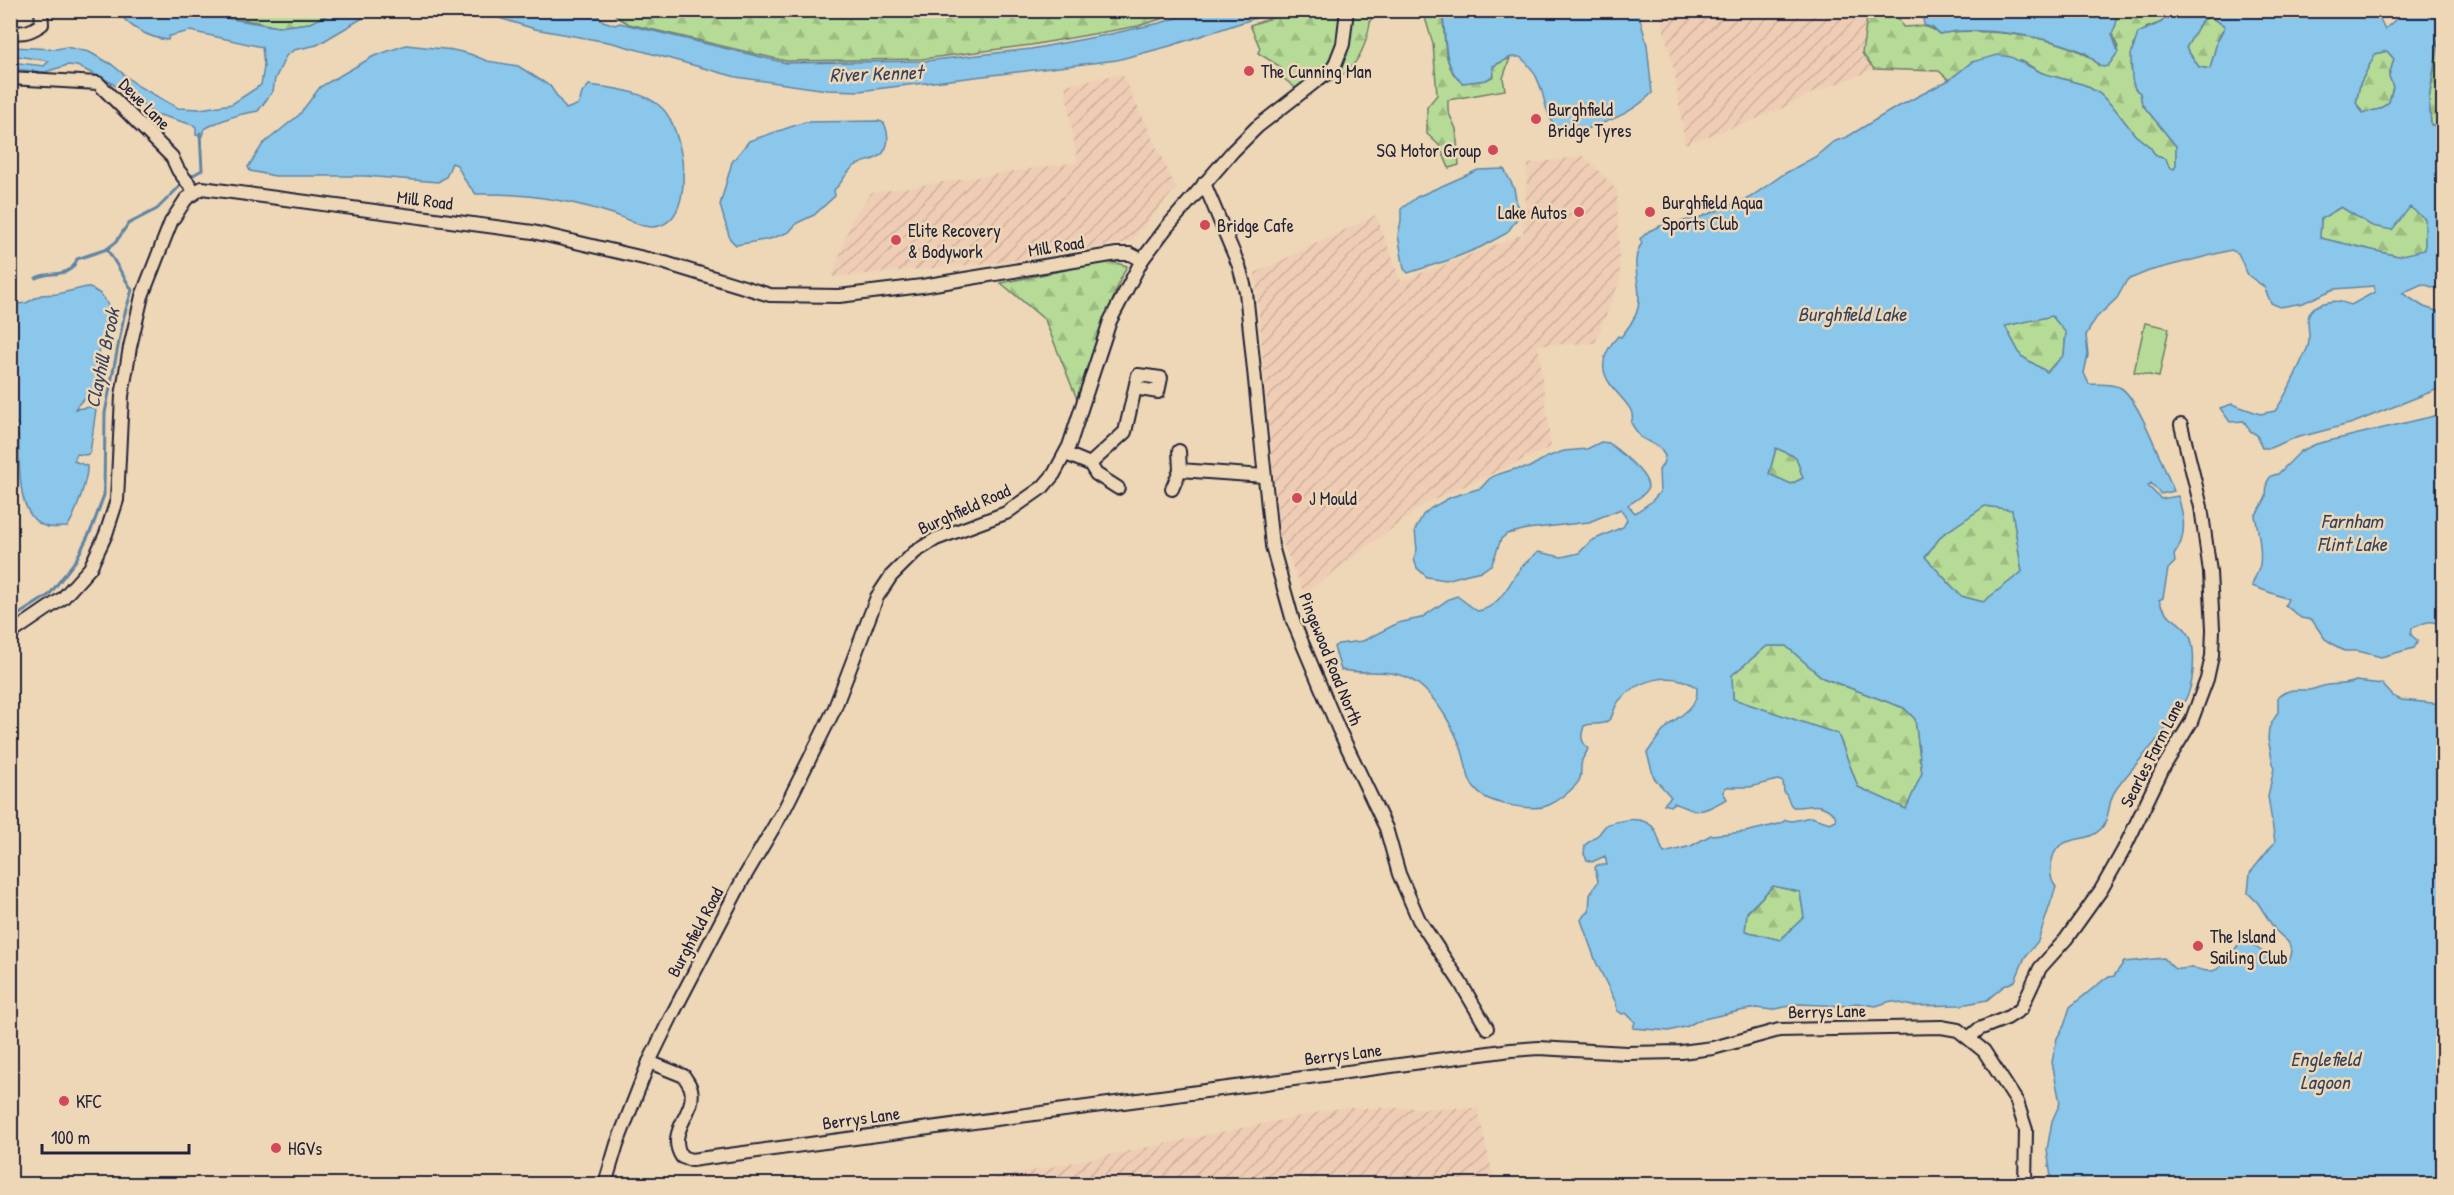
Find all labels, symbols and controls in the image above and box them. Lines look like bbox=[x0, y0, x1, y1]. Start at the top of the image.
water label: River Kennet bbox=[829, 58, 926, 88]
place label: The Cunning Man bbox=[1261, 59, 1372, 84]
marker: The Cunning Man bbox=[1242, 64, 1256, 78]
street label: Dewe Lane bbox=[113, 72, 177, 136]
place label: Burghfield Bridge Tyres bbox=[1548, 97, 1632, 143]
marker: Burghfield Bridge Tyres bbox=[1529, 112, 1543, 126]
place label: SQ Motor Group bbox=[1377, 138, 1481, 163]
marker: SQ Motor Group bbox=[1486, 143, 1500, 157]
street label: Mill Road bbox=[396, 184, 454, 216]
place label: Burghfield Aqua Sports Club bbox=[1662, 190, 1763, 236]
place label: Lake Autos bbox=[1498, 200, 1567, 225]
marker: Lake Autos bbox=[1572, 205, 1586, 219]
marker: Burghfield Aqua Sports Club bbox=[1643, 205, 1657, 219]
place label: Bridge Cafe bbox=[1217, 213, 1294, 238]
place label: Elite Recovery & Bodywork bbox=[908, 218, 1001, 264]
marker: Bridge Cafe bbox=[1198, 218, 1212, 232]
street label: Mill Road bbox=[1026, 229, 1086, 263]
marker: Elite Recovery & Bodywork bbox=[889, 233, 903, 247]
water label: Burghfield Lake bbox=[1798, 300, 1907, 328]
water label: Clayhill Brook bbox=[78, 304, 127, 410]
street label: Burghfield Road bbox=[914, 478, 1014, 540]
place label: J Mould bbox=[1309, 486, 1357, 511]
marker: J Mould bbox=[1290, 491, 1304, 505]
water label: Farnham Flint Lake bbox=[2317, 507, 2388, 557]
street label: Pingewood Road North bbox=[1293, 589, 1369, 730]
street label: Searles Farm Lane bbox=[2114, 694, 2190, 812]
street label: Burghfield Road bbox=[661, 883, 729, 981]
place label: The Island Sailing Club bbox=[2210, 924, 2288, 970]
marker: The Island Sailing Club bbox=[2191, 939, 2205, 953]
street label: Berrys Lane bbox=[1788, 998, 1866, 1024]
street label: Berrys Lane bbox=[1303, 1037, 1383, 1071]
water label: Englefield Lagoon bbox=[2290, 1045, 2363, 1096]
place label: KFC bbox=[76, 1089, 102, 1114]
marker: KFC bbox=[57, 1094, 71, 1108]
street label: Berrys Lane bbox=[821, 1100, 901, 1136]
scale bar bbox=[42, 1117, 189, 1155]
text: 100 m bbox=[51, 1125, 90, 1150]
place label: HGVs bbox=[288, 1136, 322, 1161]
marker: HGVs bbox=[269, 1141, 283, 1155]

